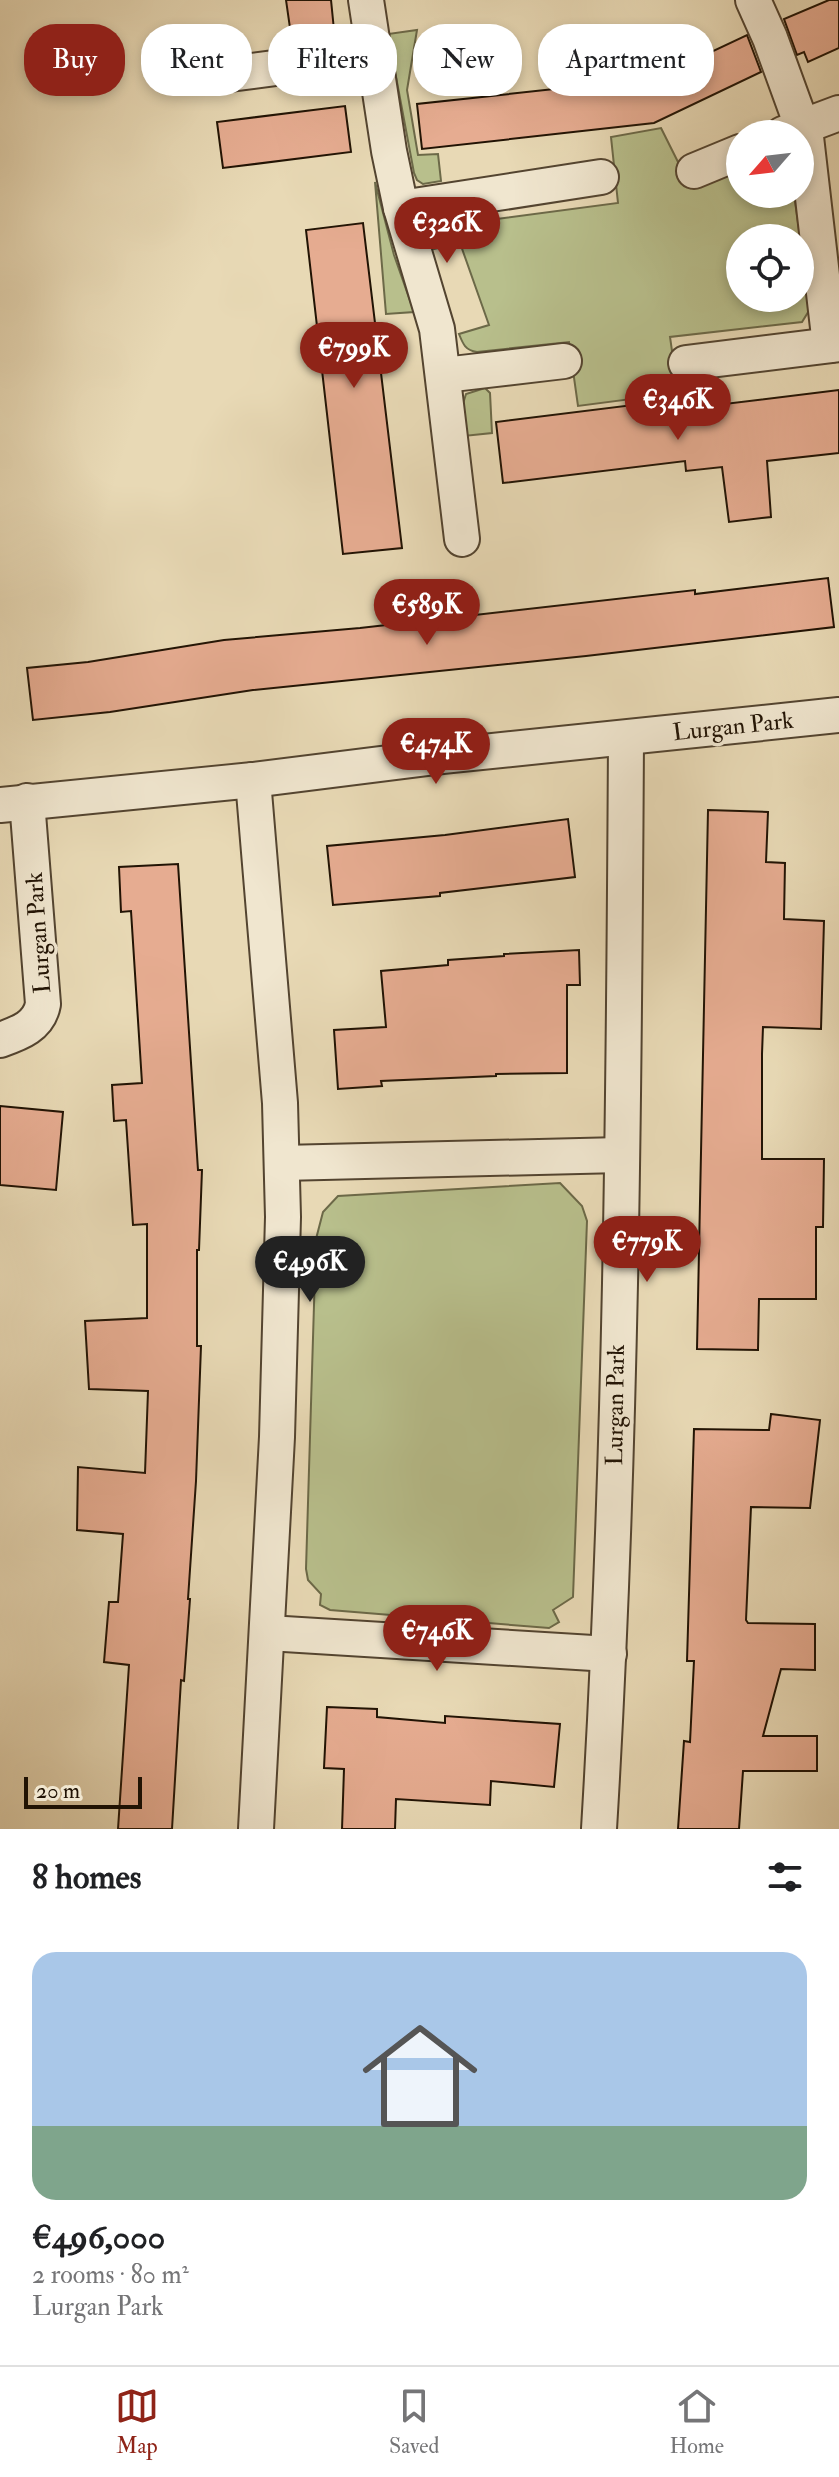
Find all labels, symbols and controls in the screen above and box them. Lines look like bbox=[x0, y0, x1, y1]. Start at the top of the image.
chip: Buy bbox=[24, 24, 125, 96]
chip: Rent bbox=[141, 24, 252, 96]
chip: Filters bbox=[268, 24, 397, 96]
chip: New bbox=[413, 24, 522, 96]
chip: Apartment bbox=[538, 24, 714, 96]
north arrow bbox=[726, 120, 814, 208]
map controls bbox=[726, 120, 814, 312]
pin: €326K bbox=[391, 197, 503, 265]
text: €326K bbox=[412, 207, 482, 239]
button: locate bbox=[726, 224, 814, 312]
pin: €799K bbox=[298, 322, 410, 390]
text: €799K bbox=[318, 332, 390, 364]
pin: €346K bbox=[622, 374, 734, 442]
text: €346K bbox=[643, 384, 713, 416]
pin: €589K bbox=[371, 579, 483, 647]
text: €589K bbox=[392, 589, 462, 621]
street label: Lurgan Park bbox=[671, 705, 796, 748]
pin: €474K bbox=[380, 718, 492, 786]
text: €474K bbox=[400, 728, 472, 760]
street label: Lurgan Park bbox=[19, 871, 58, 995]
pin: €779K bbox=[591, 1216, 703, 1284]
text: €779K bbox=[612, 1226, 682, 1258]
pin: €496K bbox=[254, 1236, 366, 1304]
text: €496K bbox=[273, 1246, 347, 1278]
street label: Lurgan Park bbox=[599, 1344, 632, 1466]
pin: €746K bbox=[381, 1605, 493, 1673]
text: €746K bbox=[401, 1615, 473, 1647]
scale bar bbox=[24, 1773, 142, 1809]
text: 20 m bbox=[36, 1777, 80, 1805]
icon: filters bbox=[763, 1855, 807, 1899]
text: 8 homes bbox=[32, 1856, 141, 1899]
icon: home bbox=[348, 2004, 492, 2148]
text: €496,000 bbox=[32, 2216, 165, 2259]
text: 2 rooms · 80 m² bbox=[32, 2259, 189, 2291]
text: Lurgan Park bbox=[32, 2291, 164, 2323]
tab: Map bbox=[115, 2384, 159, 2460]
tab: Saved bbox=[389, 2384, 439, 2460]
tab: Home bbox=[669, 2384, 724, 2460]

